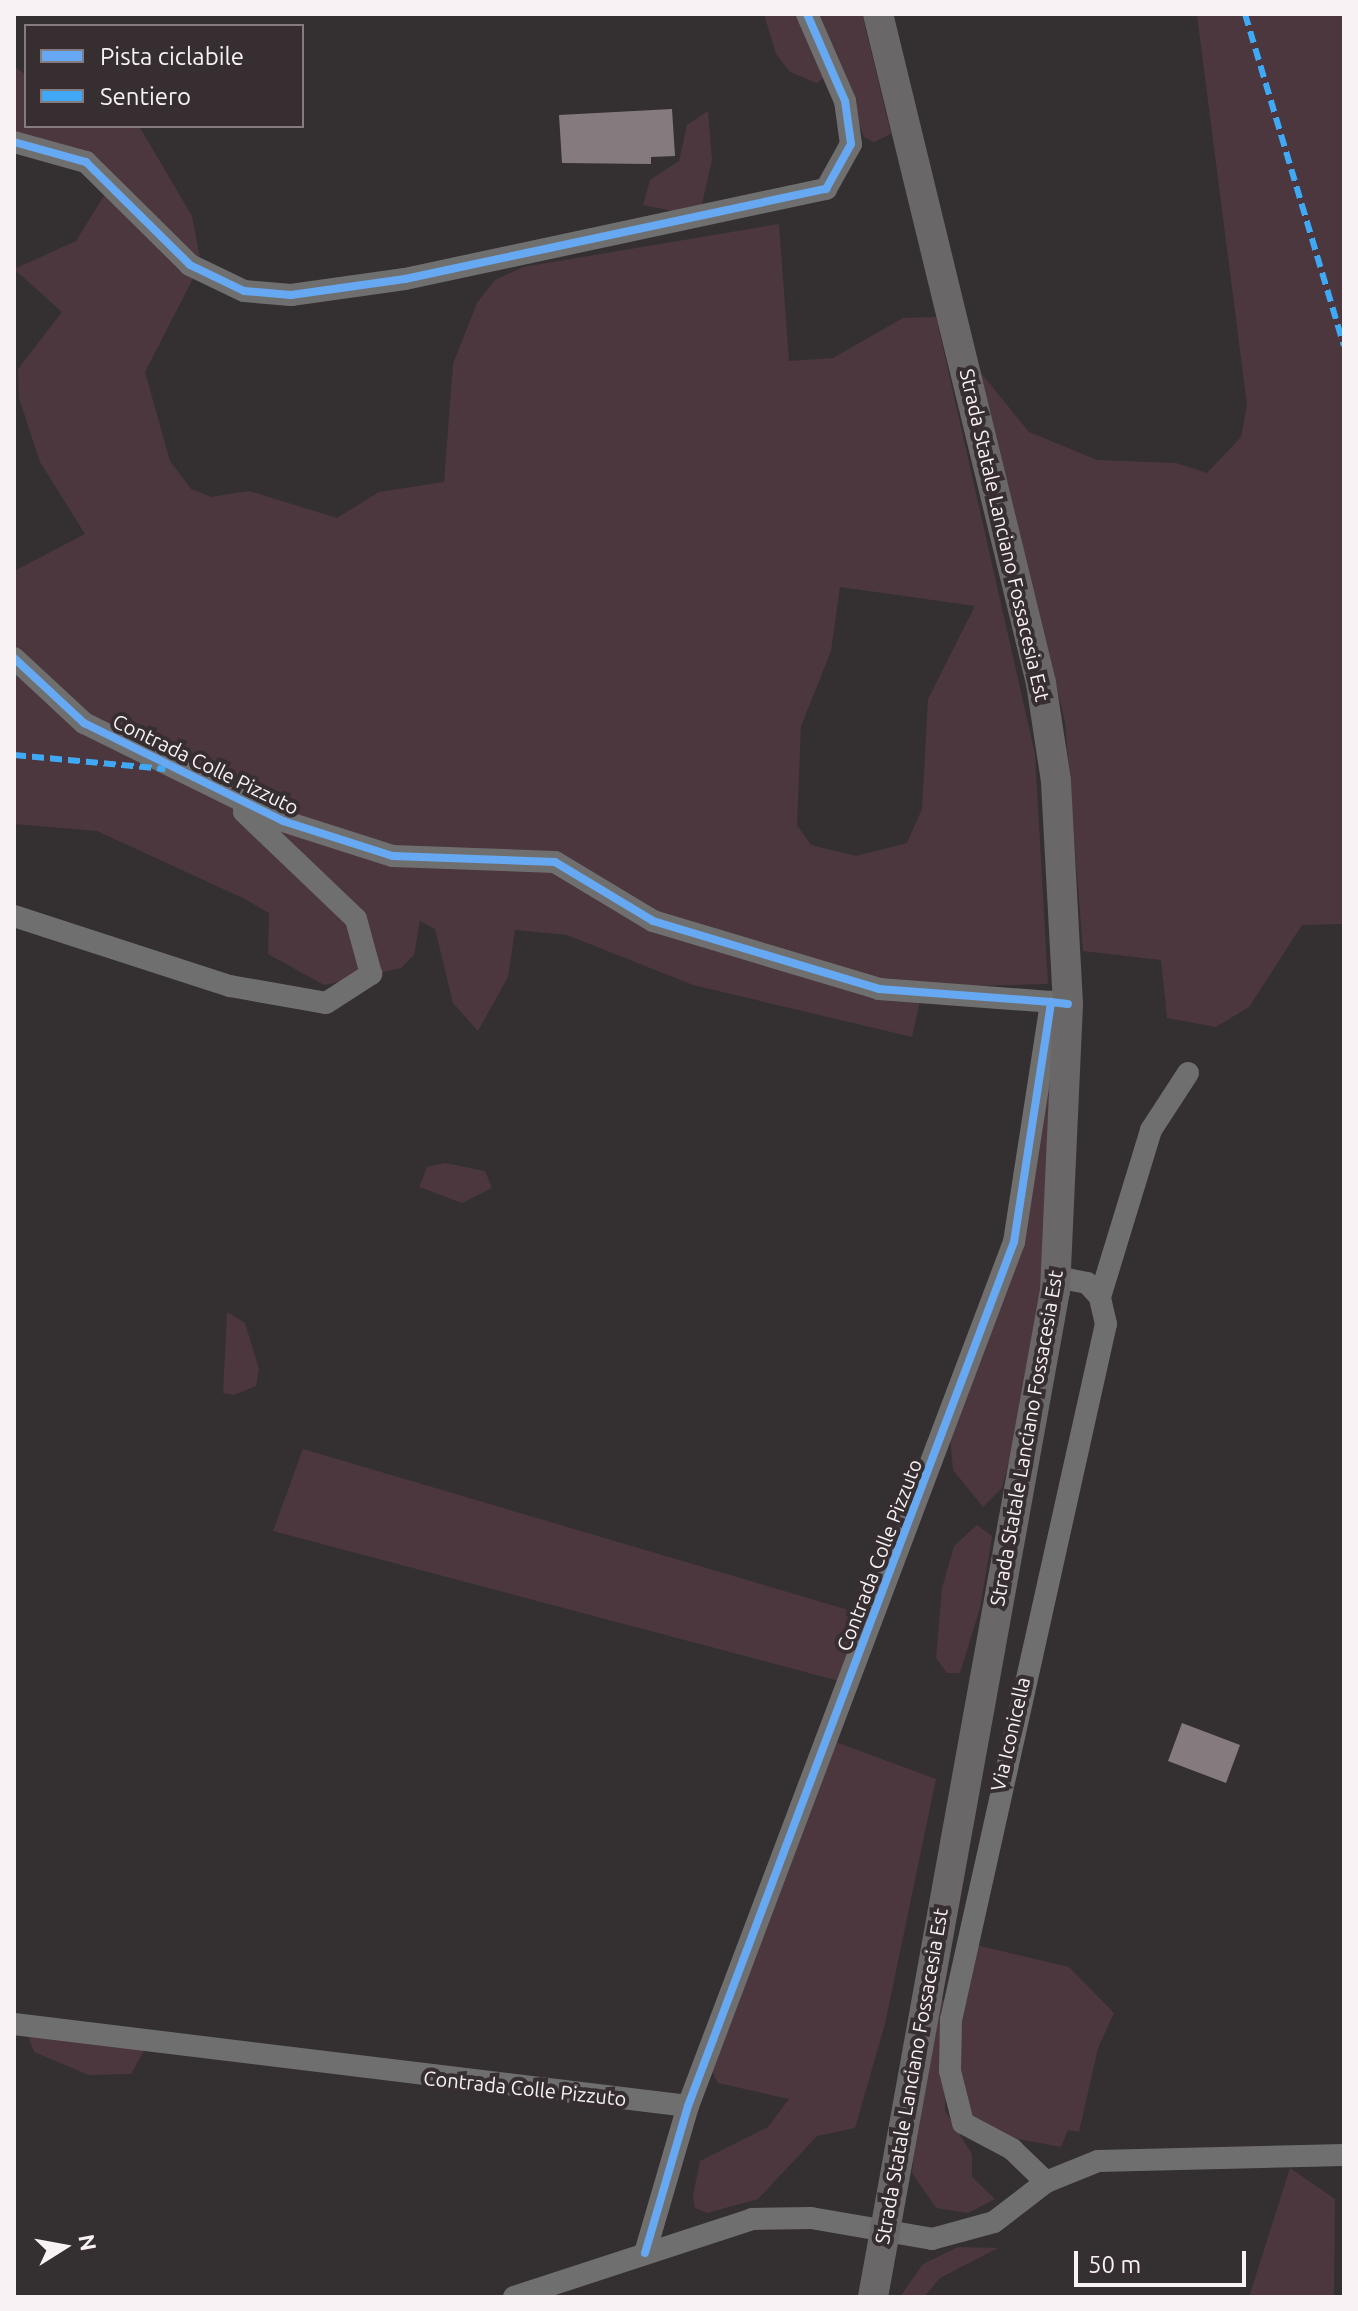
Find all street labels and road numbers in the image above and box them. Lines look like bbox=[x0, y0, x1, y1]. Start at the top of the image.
street label: Strada Statale Lanciano Fossacesia Est bbox=[955, 366, 1055, 704]
street label: Contrada Colle Pizzuto bbox=[109, 709, 303, 819]
street label: Strada Statale Lanciano Fossacesia Est bbox=[985, 1268, 1067, 1608]
street label: Contrada Colle Pizzuto bbox=[831, 1456, 927, 1654]
street label: Via Iconicella bbox=[985, 1675, 1035, 1793]
street label: Strada Statale Lanciano Fossacesia Est bbox=[870, 1906, 952, 2246]
street label: Contrada Colle Pizzuto bbox=[422, 2065, 628, 2111]

